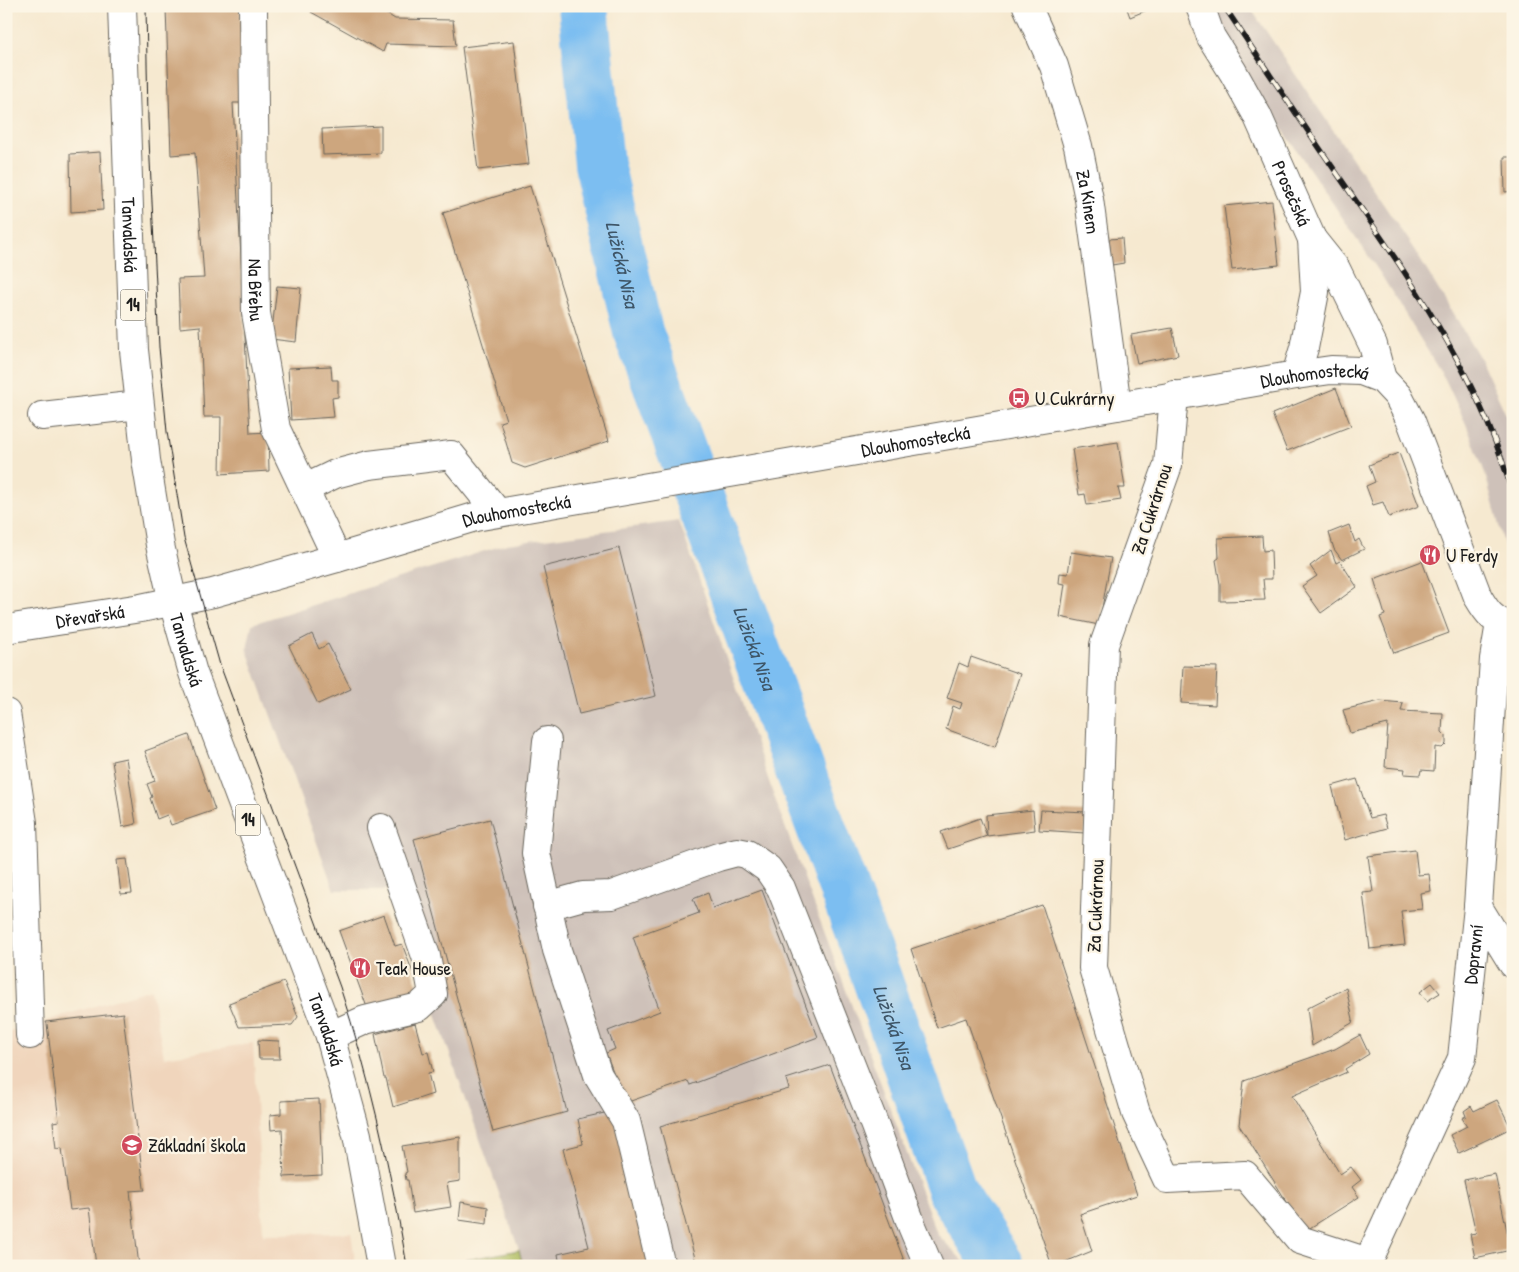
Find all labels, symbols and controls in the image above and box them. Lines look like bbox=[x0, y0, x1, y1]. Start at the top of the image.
street label: Prosečská bbox=[1266, 156, 1318, 231]
street label: Za Kinem bbox=[1070, 167, 1107, 235]
street label: Tanvaldská bbox=[116, 197, 144, 273]
water label: Lužická Nisa bbox=[600, 219, 646, 312]
street label: Na Břehu bbox=[242, 259, 270, 323]
road number: 14 bbox=[120, 290, 146, 320]
street label: Dlouhomostecká bbox=[1258, 357, 1374, 394]
place label: U Cukrárny bbox=[1035, 385, 1114, 411]
bus stop icon: U Cukrárny bbox=[1007, 386, 1031, 410]
street label: Dlouhomostecká bbox=[859, 419, 972, 463]
street label: Za Cukrárnou bbox=[1124, 460, 1178, 557]
street label: Dlouhomostecká bbox=[459, 488, 573, 533]
place label: U Ferdy bbox=[1446, 542, 1498, 568]
restaurant icon: U Ferdy bbox=[1418, 543, 1442, 567]
street label: Dřevařská bbox=[54, 598, 127, 634]
water label: Lužická Nisa bbox=[727, 602, 784, 696]
street label: Tanvaldská bbox=[164, 610, 210, 691]
road number: 14 bbox=[236, 804, 260, 836]
street label: Za Cukrárnou bbox=[1080, 859, 1110, 953]
street label: Dopravní bbox=[1457, 923, 1489, 985]
place label: Teak House bbox=[376, 955, 452, 981]
restaurant icon: Teak House bbox=[348, 956, 372, 980]
water label: Lužická Nisa bbox=[867, 981, 923, 1075]
street label: Tanvaldská bbox=[302, 989, 351, 1069]
place label: Základní škola bbox=[148, 1132, 246, 1158]
school or university icon: Základní škola bbox=[120, 1133, 144, 1157]

